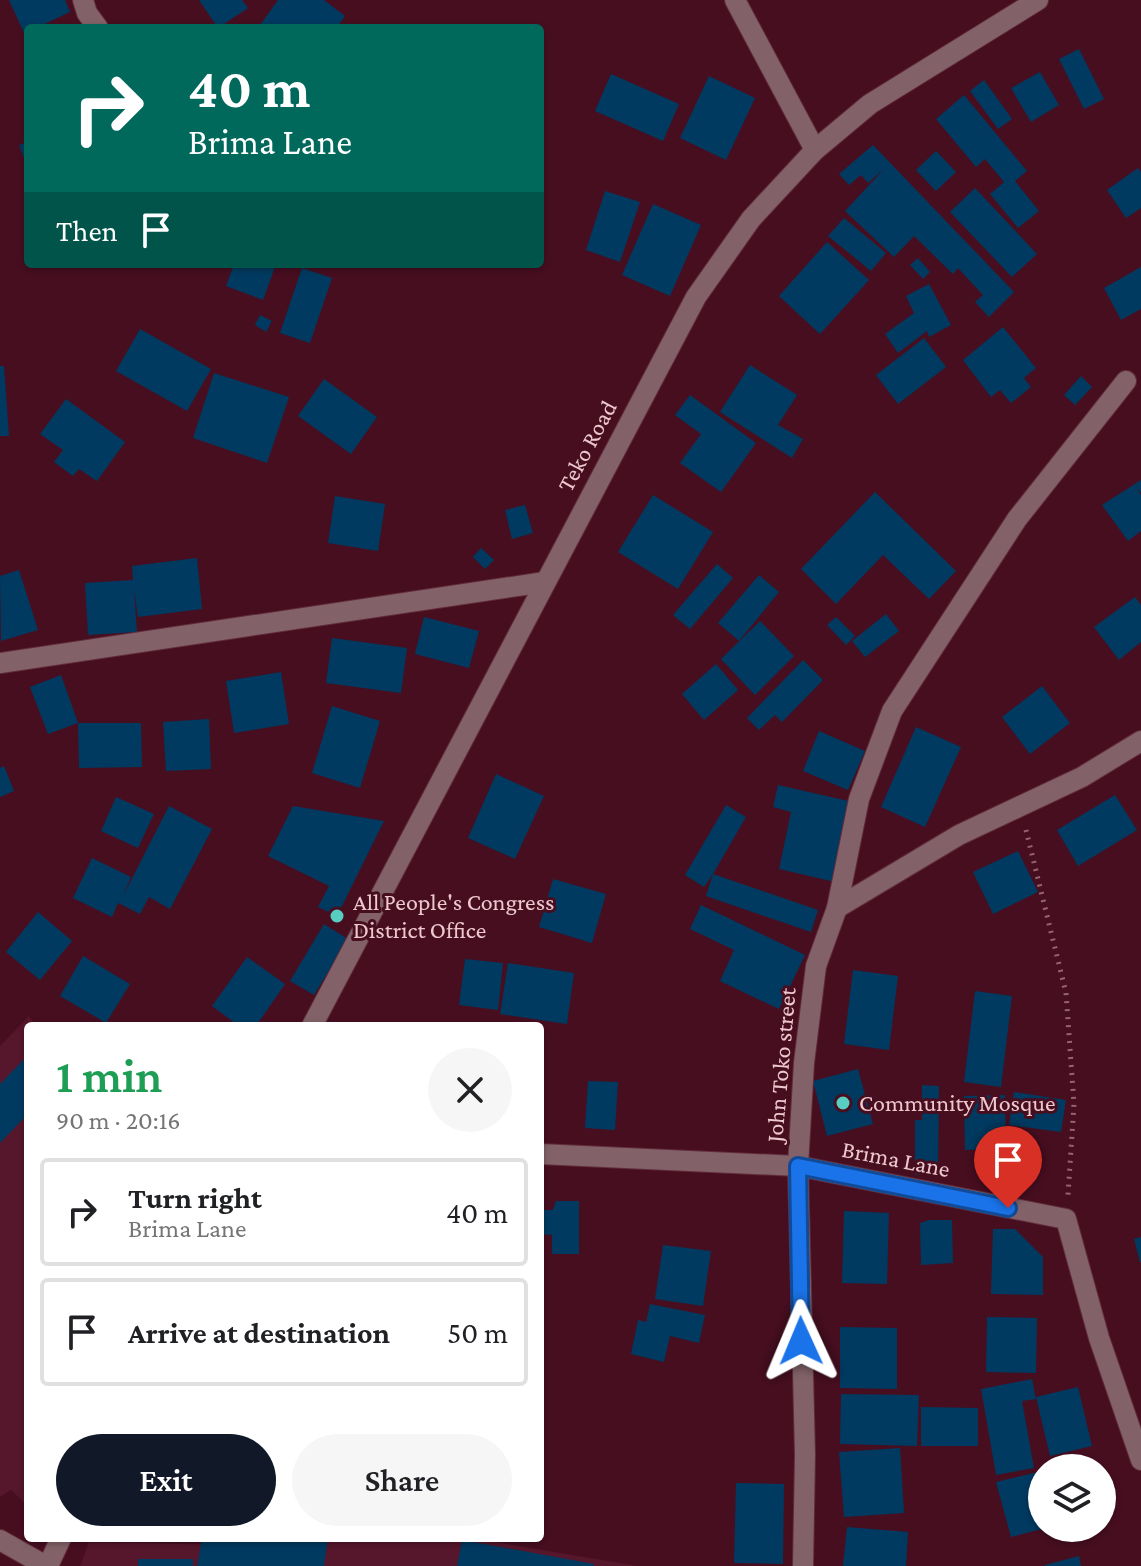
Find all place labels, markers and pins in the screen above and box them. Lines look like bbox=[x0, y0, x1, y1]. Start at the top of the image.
place label: All People's Congress District Office bbox=[353, 888, 554, 943]
marker: All People's Congress District Office bbox=[328, 907, 346, 925]
place label: Community Mosque bbox=[859, 1089, 1056, 1116]
marker: Community Mosque bbox=[834, 1094, 852, 1112]
pin bbox=[974, 1126, 1042, 1208]

